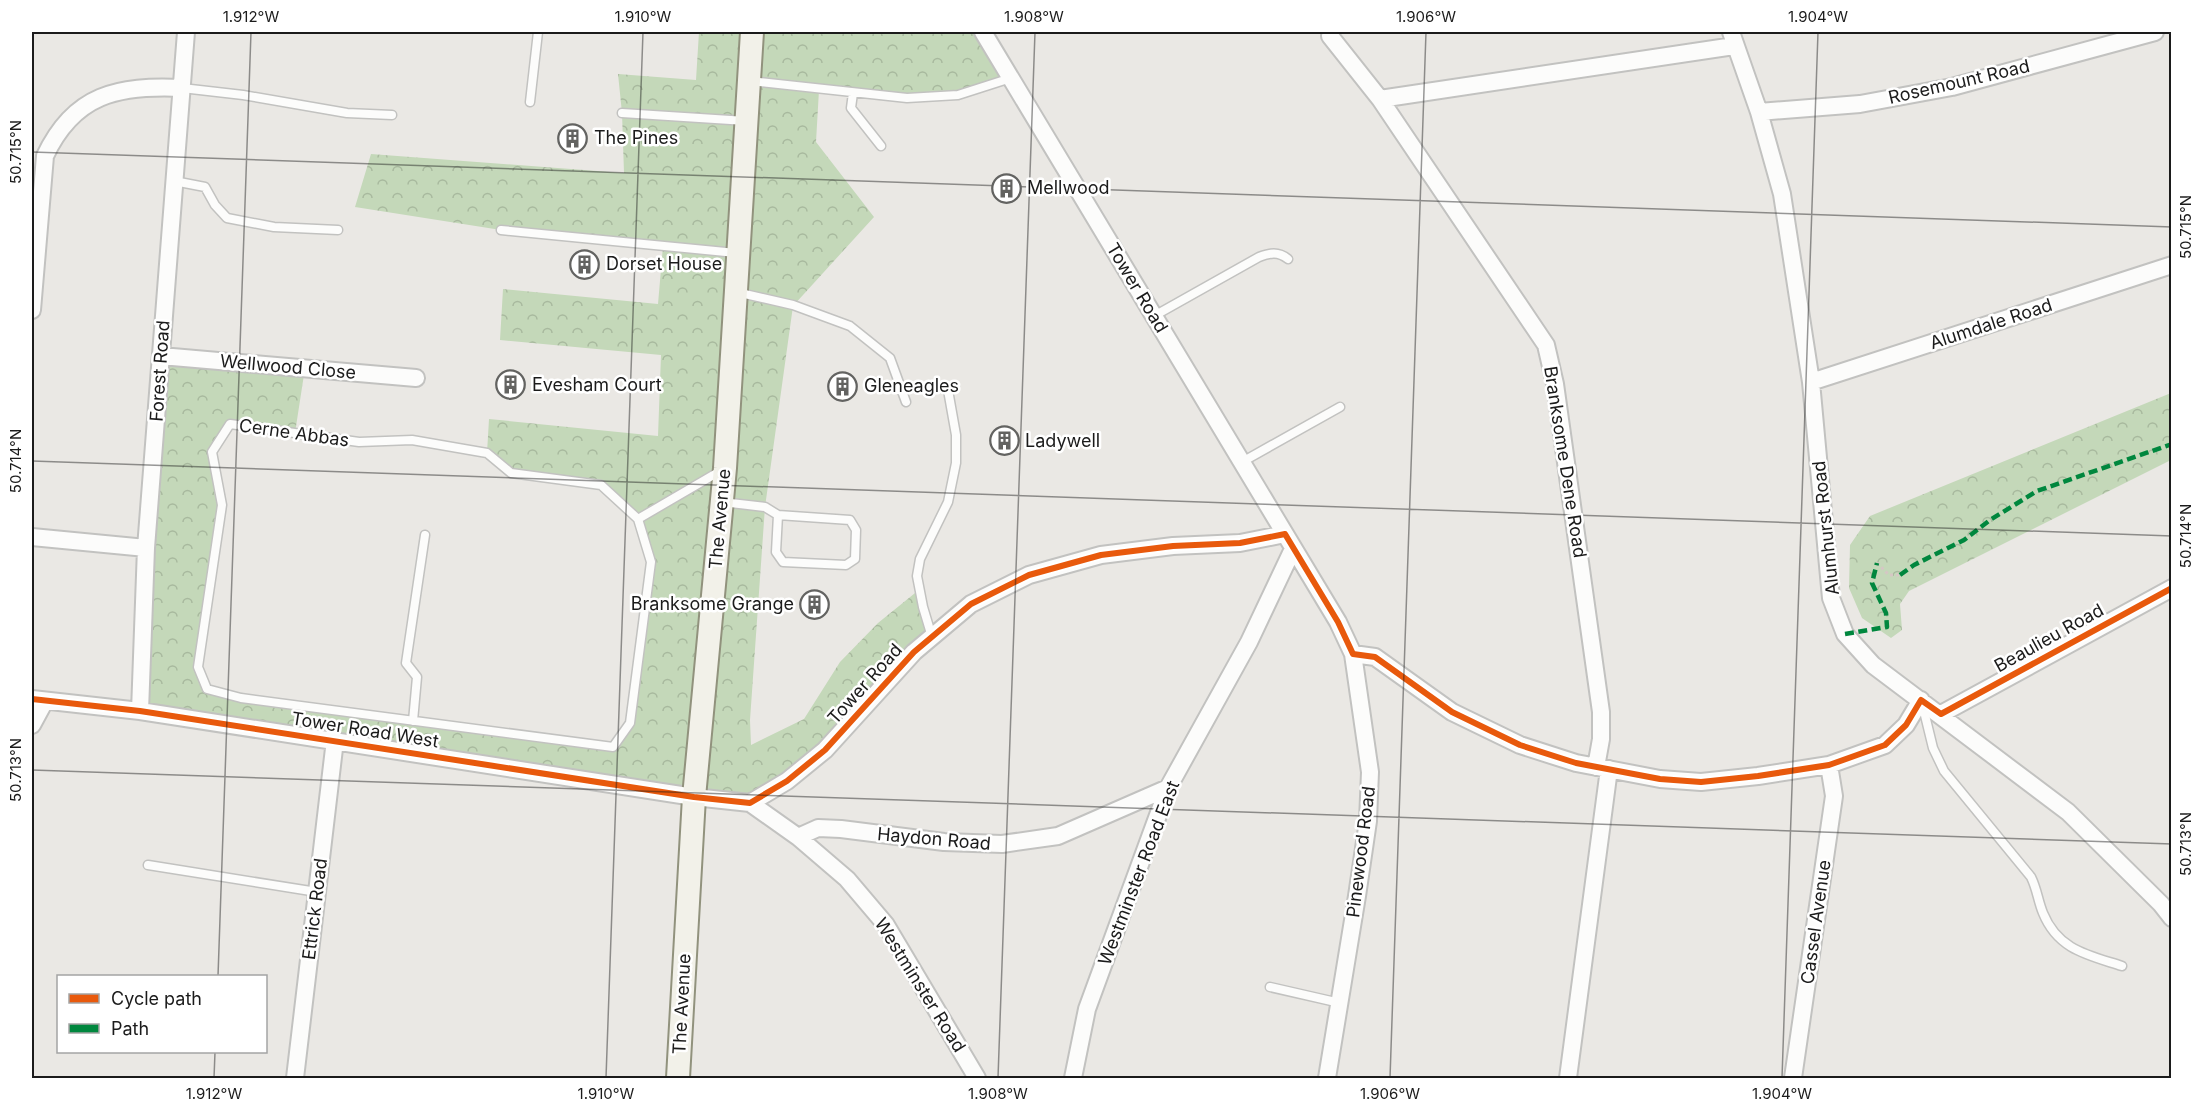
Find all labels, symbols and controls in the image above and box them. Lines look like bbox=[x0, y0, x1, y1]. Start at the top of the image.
text: 1.912°W bbox=[223, 7, 279, 26]
text: 1.910°W bbox=[615, 7, 672, 26]
text: 1.908°W bbox=[1004, 7, 1064, 26]
text: 1.906°W bbox=[1396, 7, 1456, 26]
text: 1.904°W bbox=[1788, 7, 1848, 26]
street label: Rosemount Road bbox=[1886, 55, 2032, 108]
text: 50.715°N bbox=[6, 120, 25, 184]
building icon: The Pines bbox=[557, 122, 589, 154]
place label: The Pines bbox=[594, 127, 678, 148]
building icon: Mellwood bbox=[990, 172, 1022, 204]
place label: Mellwood bbox=[1027, 177, 1110, 198]
text: 50.715°N bbox=[2176, 195, 2195, 259]
street label: Tower Road bbox=[1102, 239, 1172, 336]
building icon: Dorset House bbox=[569, 248, 601, 280]
place label: Dorset House bbox=[606, 253, 722, 274]
street label: Alumdale Road bbox=[1927, 294, 2055, 353]
street label: Forest Road bbox=[145, 320, 174, 422]
street label: Wellwood Close bbox=[219, 350, 357, 383]
street label: Branksome Dene Road bbox=[1540, 365, 1591, 559]
building icon: Evesham Court bbox=[495, 369, 527, 401]
building icon: Gleneagles bbox=[827, 370, 859, 402]
place label: Evesham Court bbox=[532, 374, 662, 395]
place label: Gleneagles bbox=[864, 375, 959, 396]
street label: Cerne Abbas bbox=[238, 414, 351, 451]
building icon: Ladywell bbox=[988, 425, 1020, 457]
text: 50.714°N bbox=[6, 429, 25, 493]
place label: Ladywell bbox=[1025, 430, 1100, 451]
street label: Alumhurst Road bbox=[1808, 460, 1843, 596]
street label: The Avenue bbox=[705, 468, 734, 570]
text: 50.714°N bbox=[2176, 504, 2195, 568]
building icon: Branksome Grange bbox=[799, 588, 831, 620]
place label: Branksome Grange bbox=[631, 593, 794, 614]
street label: Beaulieu Road bbox=[1991, 599, 2107, 676]
street label: Tower Road bbox=[823, 639, 906, 728]
street label: Tower Road West bbox=[290, 708, 440, 752]
text: 50.713°N bbox=[6, 738, 25, 802]
street label: Westminster Road East bbox=[1094, 778, 1183, 968]
street label: Pinewood Road bbox=[1342, 785, 1379, 919]
text: 50.713°N bbox=[2176, 812, 2195, 876]
street label: Haydon Road bbox=[876, 823, 992, 854]
street label: Ettrick Road bbox=[298, 857, 331, 961]
street label: Cassel Avenue bbox=[1796, 858, 1835, 985]
street label: Westminster Road bbox=[871, 914, 970, 1056]
street label: The Avenue bbox=[668, 953, 695, 1055]
legend bbox=[57, 975, 267, 1053]
text: Cycle path bbox=[111, 988, 202, 1009]
text: Path bbox=[111, 1018, 149, 1039]
text: 1.912°W bbox=[186, 1084, 242, 1103]
text: 1.910°W bbox=[578, 1084, 635, 1103]
text: 1.908°W bbox=[968, 1084, 1028, 1103]
text: 1.906°W bbox=[1360, 1084, 1420, 1103]
text: 1.904°W bbox=[1752, 1084, 1812, 1103]

